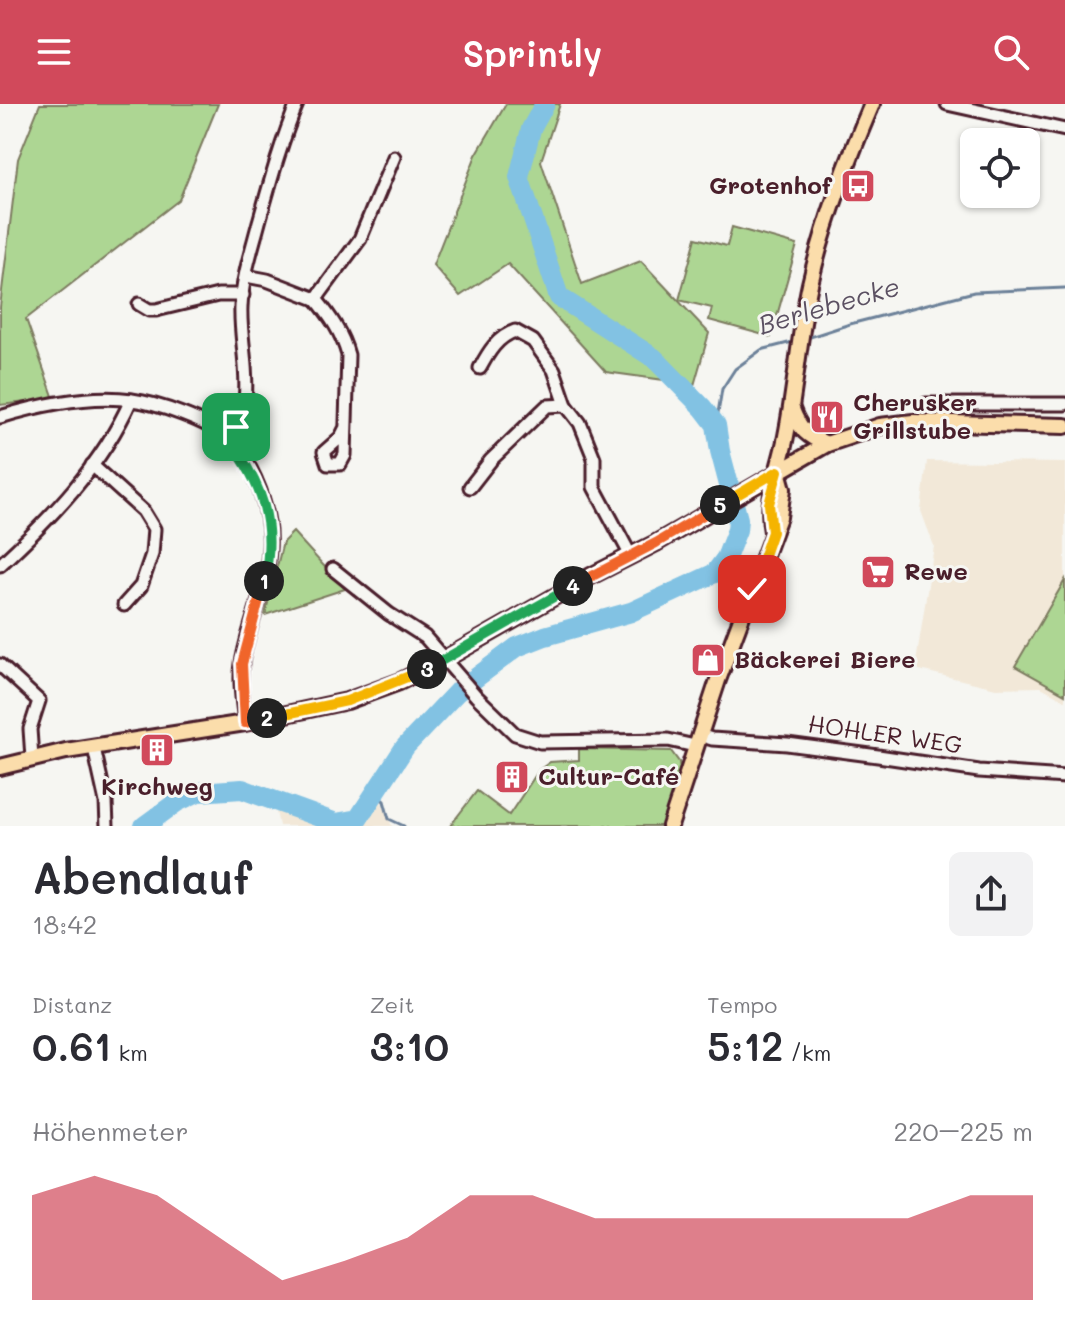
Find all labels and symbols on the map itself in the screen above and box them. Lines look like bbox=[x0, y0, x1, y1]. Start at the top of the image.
bus stop icon: Grotenhof bbox=[839, 167, 877, 205]
place label: Grotenhof bbox=[709, 169, 833, 200]
water label: Berlebecke bbox=[754, 269, 903, 341]
place label: Cherusker Grillstube bbox=[853, 386, 977, 445]
pin bbox=[202, 393, 270, 461]
restaurant icon: Cherusker Grillstube bbox=[808, 398, 846, 436]
pin: 5 bbox=[700, 485, 740, 525]
supermarket icon: Rewe bbox=[859, 553, 897, 591]
pin bbox=[718, 555, 786, 623]
place label: Rewe bbox=[904, 555, 968, 586]
pin: 1 bbox=[244, 561, 284, 601]
pin: 4 bbox=[553, 566, 593, 606]
shop icon: Bäckerei Biere bbox=[689, 641, 727, 679]
place label: Bäckerei Biere bbox=[734, 643, 915, 674]
pin: 3 bbox=[407, 649, 447, 689]
pin: 2 bbox=[247, 698, 287, 738]
street label: HOHLER WEG bbox=[806, 707, 964, 760]
building icon: Kirchweg bbox=[138, 731, 176, 769]
building icon: Cultur-Café bbox=[493, 758, 531, 796]
place label: Cultur-Café bbox=[538, 760, 679, 791]
place label: Kirchweg bbox=[101, 770, 213, 801]

